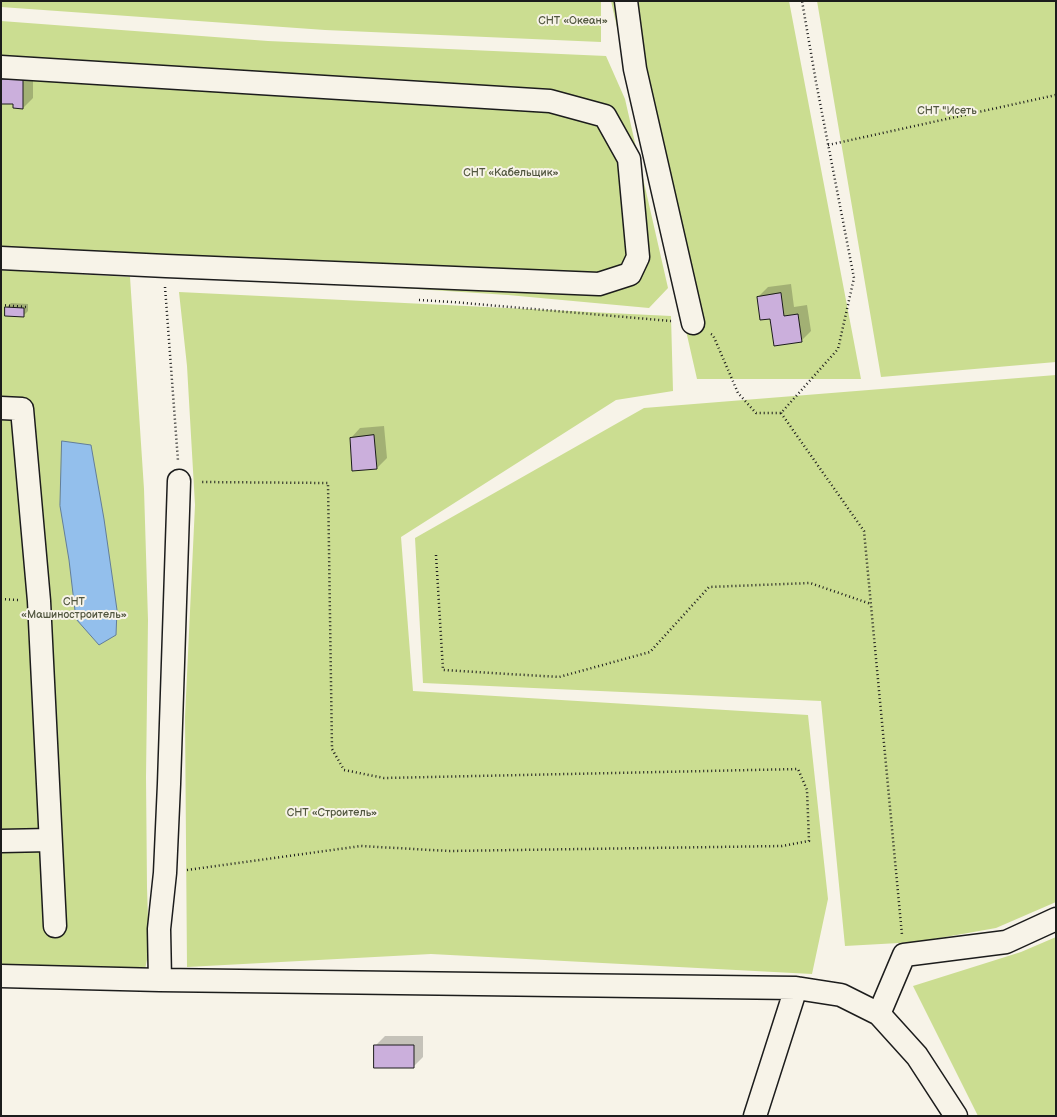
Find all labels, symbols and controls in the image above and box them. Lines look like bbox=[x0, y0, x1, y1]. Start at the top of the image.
park label: СНТ «Океан» bbox=[538, 14, 608, 28]
park label: СНТ "Исеть bbox=[917, 104, 977, 118]
park label: СНТ «Кабельщик» bbox=[463, 166, 559, 180]
park label: СНТ «Машиностроитель» bbox=[21, 595, 127, 621]
park label: СНТ «Строитель» bbox=[287, 806, 377, 820]

